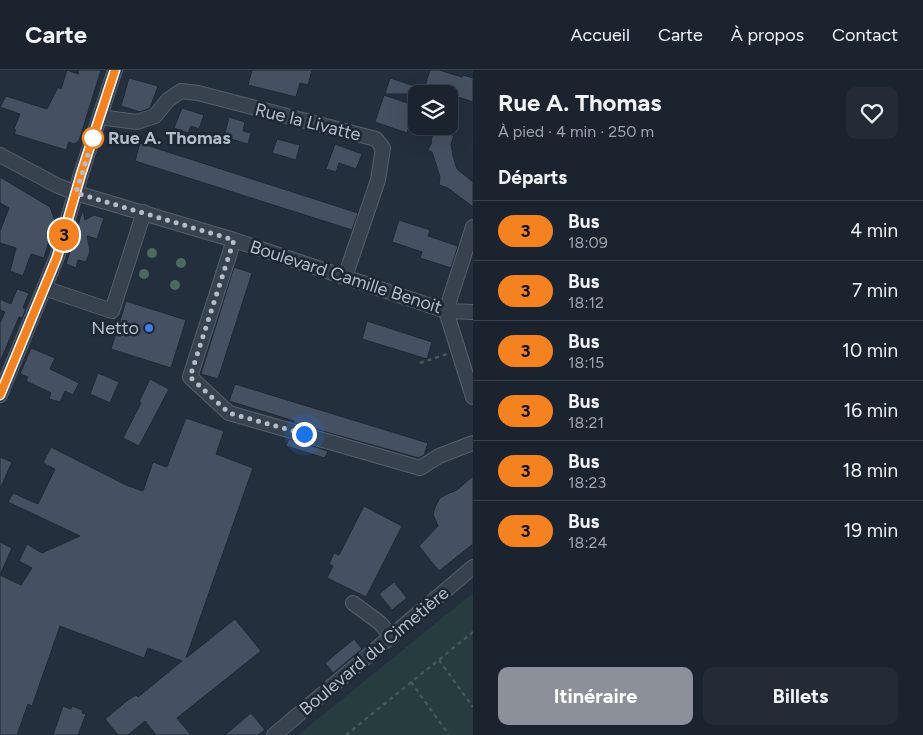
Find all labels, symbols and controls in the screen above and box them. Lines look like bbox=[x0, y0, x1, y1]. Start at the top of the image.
text: Carte bbox=[25, 20, 87, 49]
text: Accueil bbox=[570, 24, 630, 46]
text: Carte bbox=[658, 24, 703, 46]
text: À propos bbox=[731, 24, 804, 46]
text: Contact bbox=[832, 24, 898, 46]
map controls bbox=[408, 85, 458, 135]
button: layers bbox=[408, 85, 458, 135]
button: heart bbox=[846, 87, 898, 139]
text: Rue A. Thomas bbox=[498, 88, 661, 117]
street label: Rue la Livatte bbox=[253, 98, 363, 146]
text: À pied · 4 min · 250 m bbox=[498, 122, 654, 141]
marker: Rue A. Thomas bbox=[82, 127, 104, 149]
place label: Rue A. Thomas bbox=[108, 127, 231, 149]
text: Départs bbox=[498, 166, 567, 189]
text: Bus bbox=[568, 210, 599, 233]
line badge: 3 bbox=[48, 219, 80, 251]
text: 4 min bbox=[850, 219, 898, 242]
text: 3 bbox=[520, 220, 531, 242]
text: 3 bbox=[59, 224, 69, 246]
text: 18:09 bbox=[568, 233, 608, 252]
street label: Boulevard Camille Benoit bbox=[247, 236, 445, 319]
text: Bus bbox=[568, 270, 599, 293]
text: 7 min bbox=[852, 279, 898, 302]
text: 3 bbox=[520, 280, 531, 302]
text: 18:12 bbox=[568, 293, 604, 312]
place label: Netto bbox=[91, 317, 139, 339]
marker: Netto bbox=[143, 322, 155, 334]
text: Bus bbox=[568, 330, 599, 353]
text: 10 min bbox=[842, 339, 898, 362]
text: 3 bbox=[520, 340, 531, 362]
text: 18:15 bbox=[568, 353, 604, 372]
text: Bus bbox=[568, 390, 599, 413]
text: 16 min bbox=[844, 399, 898, 422]
text: 3 bbox=[520, 400, 531, 422]
text: 18:21 bbox=[568, 413, 604, 432]
your location bbox=[292, 422, 317, 447]
text: Bus bbox=[568, 450, 599, 473]
text: 18 min bbox=[843, 459, 898, 482]
text: 3 bbox=[520, 460, 531, 482]
text: 18:23 bbox=[568, 473, 606, 492]
text: Bus bbox=[568, 510, 599, 533]
text: 19 min bbox=[844, 519, 898, 542]
text: 3 bbox=[520, 520, 531, 542]
text: 18:24 bbox=[568, 533, 607, 552]
street label: Boulevard du Cimetière bbox=[295, 582, 453, 720]
button: Itinéraire bbox=[498, 667, 693, 725]
button: Billets bbox=[703, 667, 898, 725]

